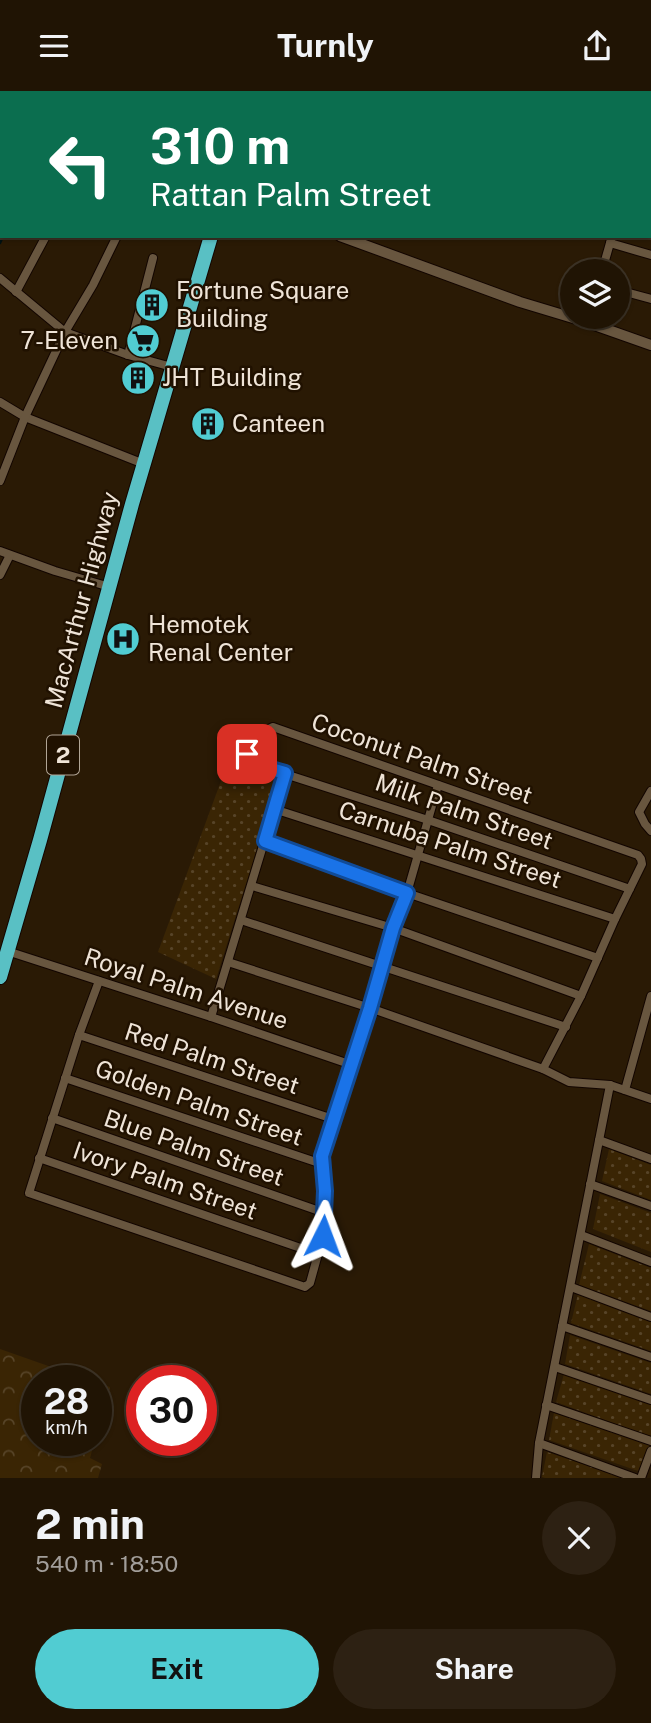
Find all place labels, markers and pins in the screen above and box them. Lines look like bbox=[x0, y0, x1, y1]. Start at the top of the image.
place label: Fortune Square Building bbox=[176, 276, 349, 332]
building icon: Fortune Square Building bbox=[133, 286, 171, 324]
supermarket icon: 7-Eleven bbox=[124, 322, 162, 360]
place label: 7-Eleven bbox=[21, 326, 118, 354]
building icon: JHT Building bbox=[119, 359, 157, 397]
place label: JHT Building bbox=[162, 363, 302, 391]
building icon: Canteen bbox=[189, 405, 227, 443]
place label: Canteen bbox=[232, 409, 325, 437]
place label: Hemotek Renal Center bbox=[148, 610, 293, 666]
hospital icon: Hemotek Renal Center bbox=[104, 620, 142, 658]
pin bbox=[217, 724, 277, 784]

